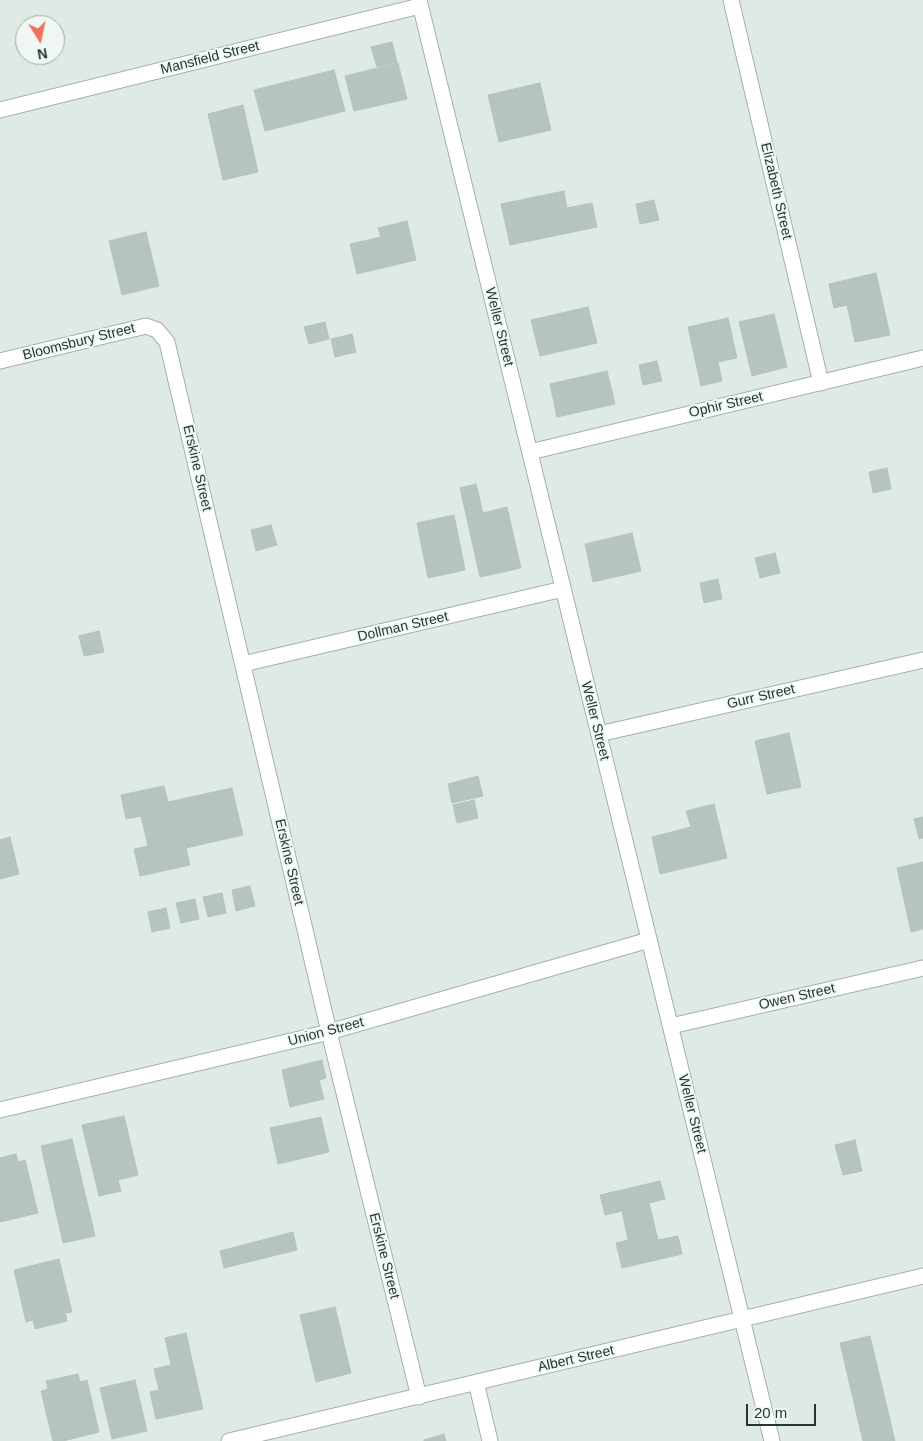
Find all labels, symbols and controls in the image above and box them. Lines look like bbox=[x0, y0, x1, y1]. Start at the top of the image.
north arrow bbox=[15, 15, 65, 65]
street label: Mansfield Street bbox=[159, 38, 261, 78]
text: N bbox=[36, 45, 49, 63]
street label: Elizabeth Street bbox=[757, 141, 795, 241]
street label: Weller Street bbox=[481, 286, 517, 368]
street label: Bloomsbury Street bbox=[21, 320, 137, 364]
street label: Ophir Street bbox=[687, 388, 765, 422]
street label: Erskine Street bbox=[179, 423, 215, 513]
street label: Dollman Street bbox=[356, 608, 450, 646]
street label: Weller Street bbox=[577, 680, 613, 762]
street label: Gurr Street bbox=[725, 681, 797, 713]
street label: Erskine Street bbox=[271, 817, 307, 907]
street label: Owen Street bbox=[757, 980, 837, 1014]
street label: Union Street bbox=[286, 1014, 366, 1050]
street label: Weller Street bbox=[674, 1073, 710, 1155]
street label: Erskine Street bbox=[365, 1211, 403, 1301]
street label: Albert Street bbox=[536, 1342, 616, 1376]
scale bar bbox=[748, 1394, 818, 1426]
text: 20 m bbox=[754, 1404, 787, 1421]

